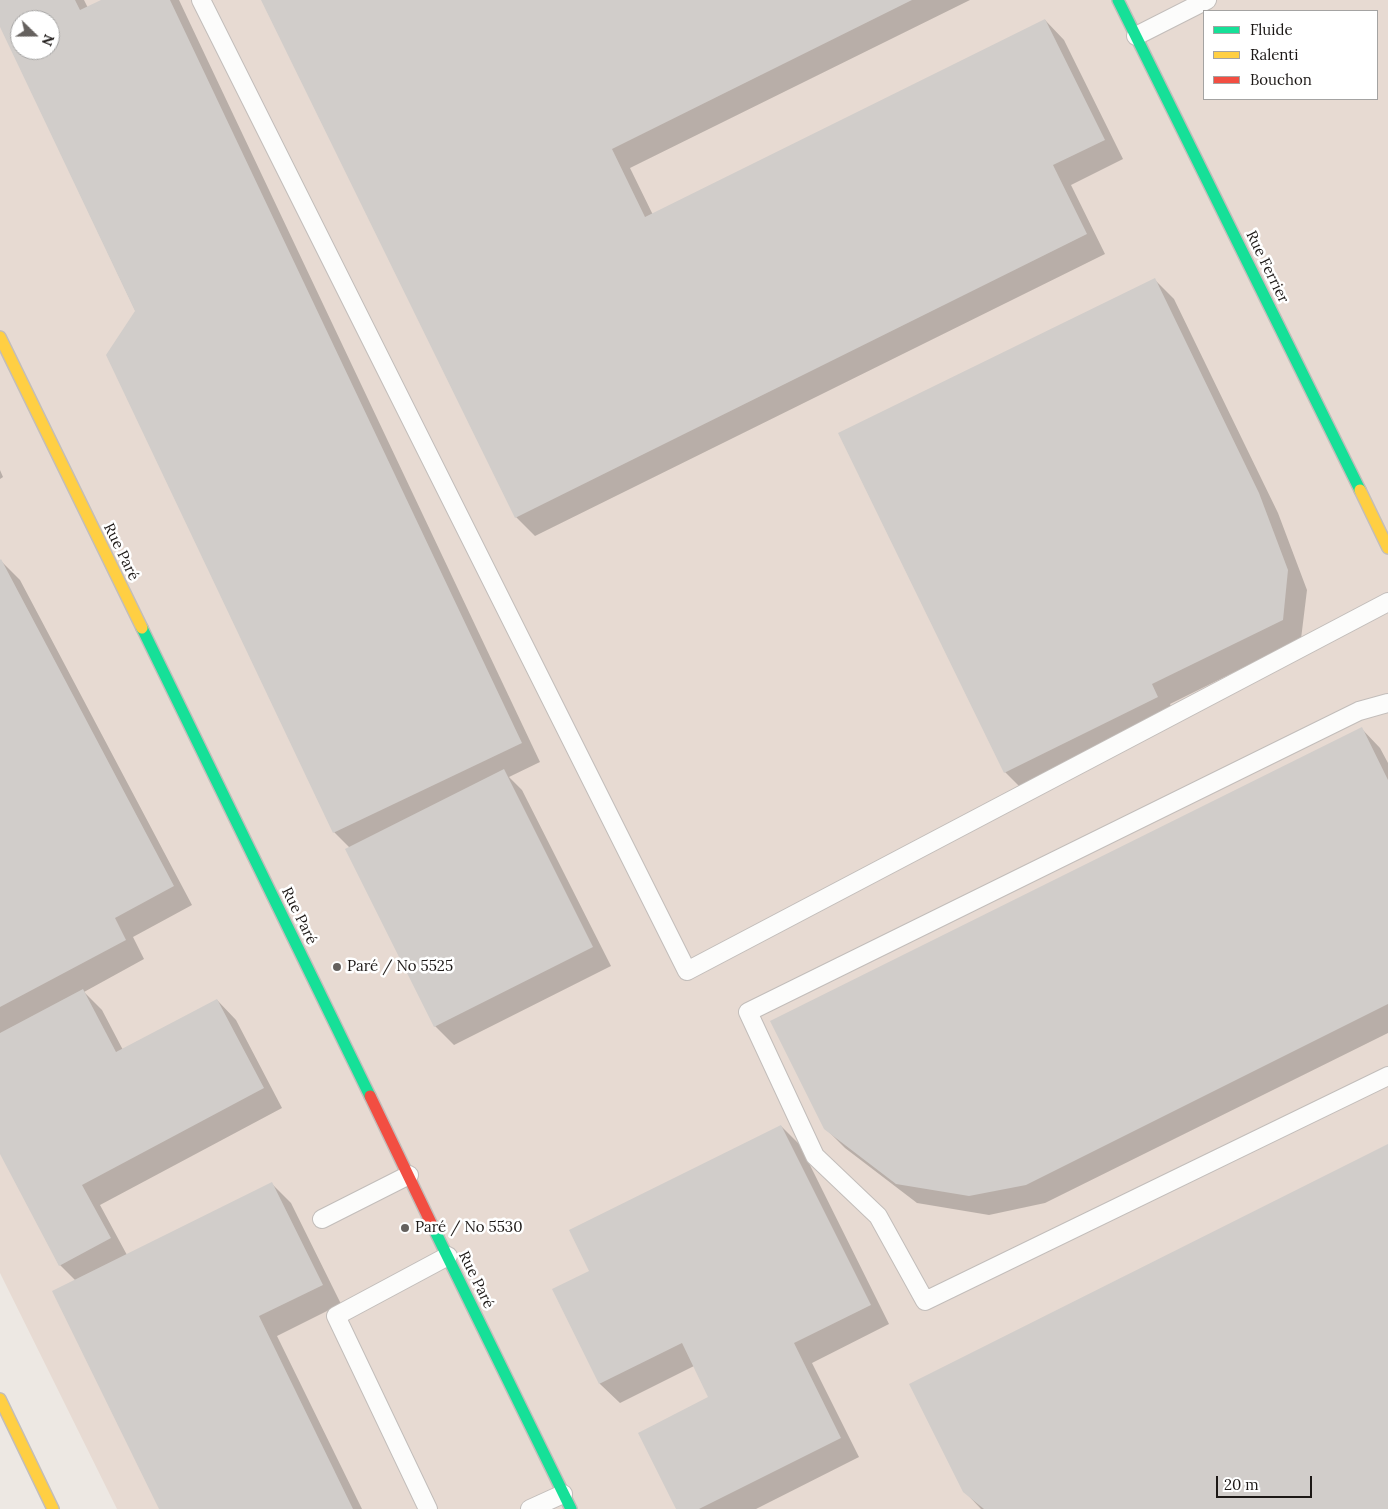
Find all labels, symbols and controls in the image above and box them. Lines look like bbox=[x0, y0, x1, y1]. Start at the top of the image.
north arrow bbox=[10, 10, 60, 60]
legend bbox=[1203, 10, 1378, 100]
text: Fluide bbox=[1250, 20, 1293, 39]
text: N bbox=[38, 32, 58, 49]
text: Ralenti bbox=[1250, 45, 1298, 64]
text: Bouchon bbox=[1250, 70, 1312, 89]
street label: Rue Ferrier bbox=[1242, 228, 1292, 306]
street label: Rue Paré bbox=[99, 520, 143, 584]
street label: Rue Paré bbox=[277, 884, 321, 948]
place label: Paré / No 5525 bbox=[347, 958, 453, 976]
marker: Paré / No 5525 bbox=[331, 961, 343, 973]
place label: Paré / No 5530 bbox=[415, 1219, 523, 1237]
marker: Paré / No 5530 bbox=[399, 1222, 411, 1234]
street label: Rue Paré bbox=[454, 1248, 498, 1312]
scale bar bbox=[1218, 1466, 1314, 1498]
text: 20 m bbox=[1224, 1475, 1259, 1494]

